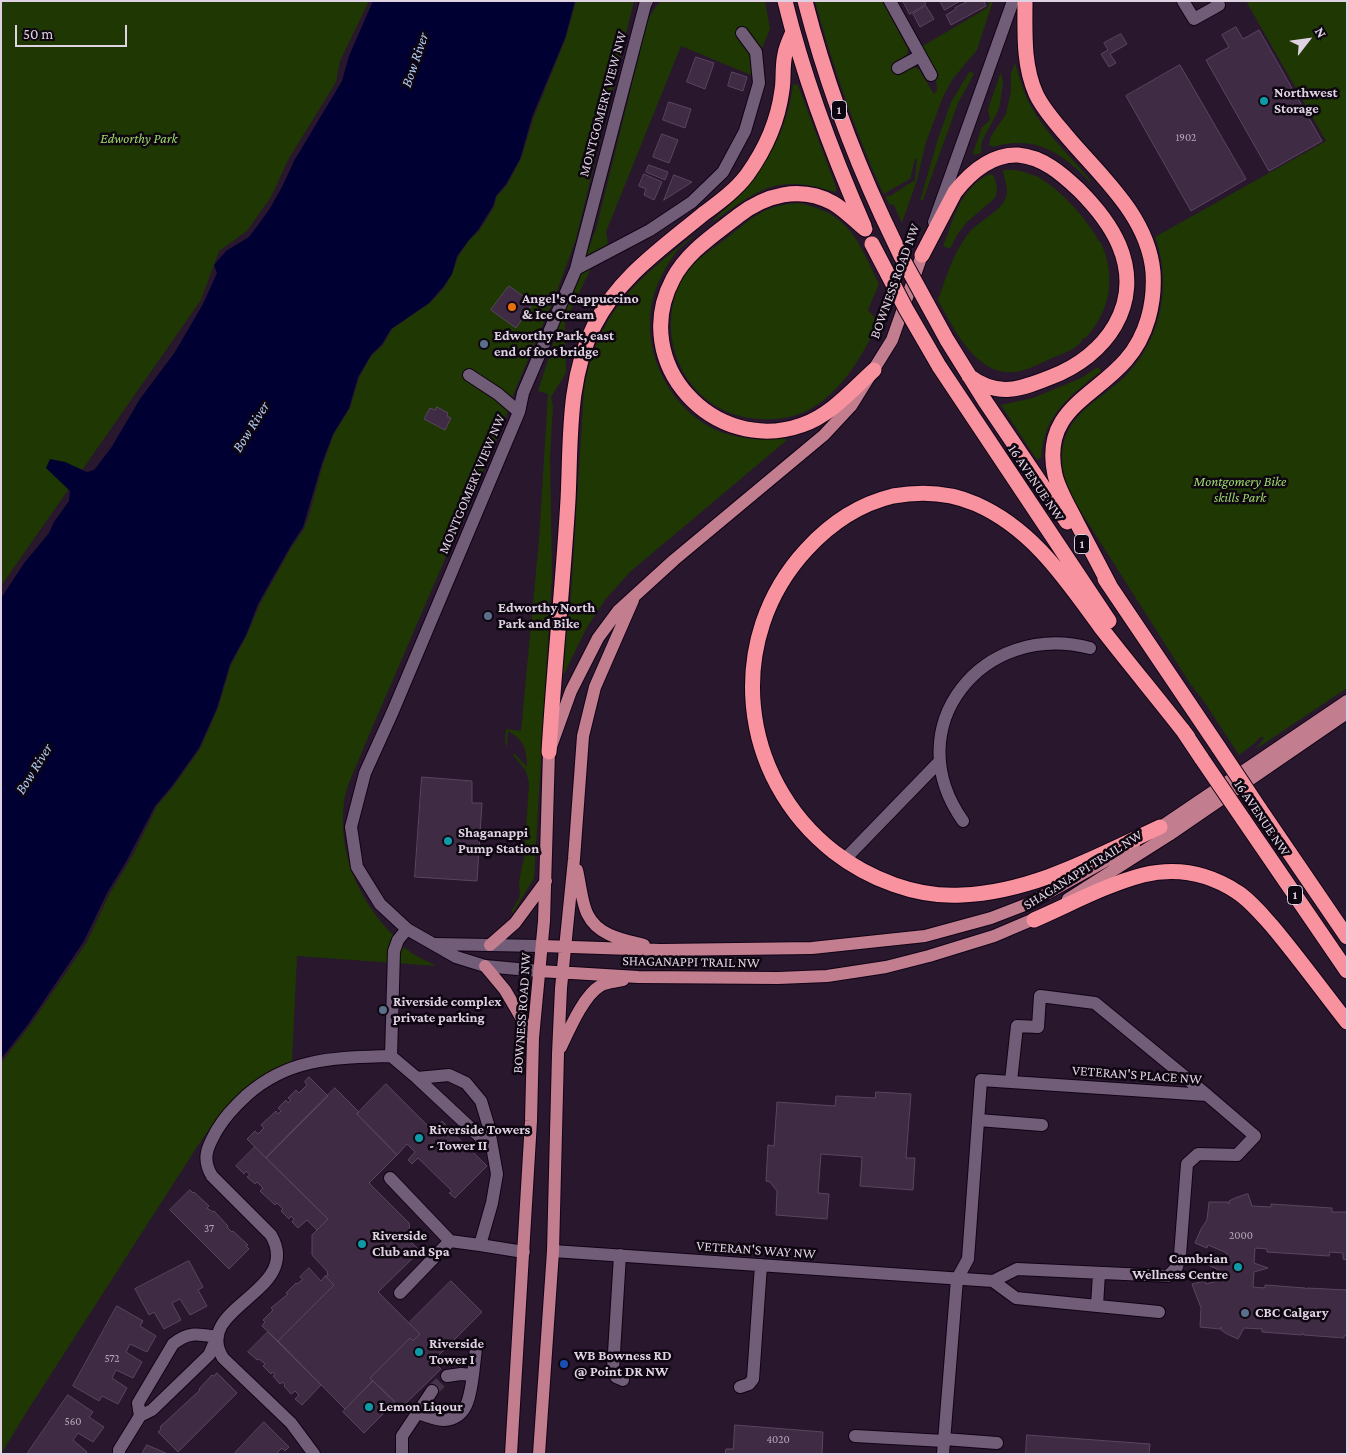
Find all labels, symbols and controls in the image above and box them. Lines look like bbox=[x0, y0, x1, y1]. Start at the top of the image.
scale bar bbox=[18, 15, 130, 47]
north arrow bbox=[1283, 15, 1333, 65]
text: N bbox=[1312, 24, 1330, 41]
text: 50 m bbox=[23, 26, 53, 42]
street label: MONTGOMERY VIEW NW bbox=[576, 29, 630, 179]
water label: Bow River bbox=[397, 30, 433, 90]
place label: Northwest Storage bbox=[1274, 85, 1337, 118]
marker: Northwest Storage bbox=[1258, 95, 1270, 107]
road number: 1 bbox=[832, 100, 846, 120]
park label: Edworthy Park bbox=[100, 131, 178, 147]
house number: 1902 bbox=[1176, 131, 1196, 145]
street label: BOWNESS ROAD NW bbox=[866, 221, 924, 341]
place label: Angel's Cappuccino & Ice Cream bbox=[522, 291, 639, 324]
marker: Angel's Cappuccino & Ice Cream bbox=[506, 301, 518, 313]
place label: Edworthy Park, east end of foot bridge bbox=[494, 328, 614, 361]
marker: Edworthy Park, east end of foot bridge bbox=[478, 338, 490, 350]
water label: Bow River bbox=[228, 398, 274, 456]
street label: MONTGOMERY VIEW NW bbox=[435, 412, 509, 556]
street label: 16 AVENUE NW bbox=[1004, 442, 1068, 524]
park label: Montgomery Bike skills Park bbox=[1194, 474, 1286, 507]
road number: 1 bbox=[1074, 534, 1090, 554]
place label: Edworthy North Park and Bike bbox=[498, 600, 595, 632]
marker: Edworthy North Park and Bike bbox=[482, 610, 494, 622]
water label: Bow River bbox=[11, 740, 57, 798]
street label: 16 AVENUE NW bbox=[1230, 777, 1294, 859]
place label: Shaganappi Pump Station bbox=[458, 825, 539, 858]
street label: SHAGANAPPI TRAIL NW bbox=[1020, 826, 1146, 914]
marker: Shaganappi Pump Station bbox=[442, 835, 454, 847]
road number: 1 bbox=[1288, 886, 1302, 904]
street label: BOWNESS ROAD NW bbox=[509, 952, 535, 1074]
street label: SHAGANAPPI TRAIL NW bbox=[622, 952, 760, 972]
place label: Riverside complex private parking bbox=[393, 994, 501, 1026]
marker: Riverside complex private parking bbox=[377, 1004, 389, 1016]
street label: VETERAN'S PLACE NW bbox=[1071, 1062, 1203, 1088]
place label: Riverside Towers - Tower II bbox=[429, 1122, 530, 1154]
marker: Riverside Towers - Tower II bbox=[413, 1132, 425, 1144]
house number: 37 bbox=[204, 1222, 214, 1236]
place label: Riverside Club and Spa bbox=[372, 1228, 450, 1260]
house number: 2000 bbox=[1229, 1229, 1253, 1243]
street label: VETERAN'S WAY NW bbox=[696, 1237, 816, 1263]
marker: Riverside Club and Spa bbox=[356, 1238, 368, 1250]
place label: Cambrian Wellness Centre bbox=[1132, 1251, 1228, 1284]
marker: Cambrian Wellness Centre bbox=[1232, 1261, 1244, 1273]
place label: CBC Calgary bbox=[1255, 1305, 1329, 1321]
marker: CBC Calgary bbox=[1239, 1307, 1251, 1319]
place label: Riverside Tower I bbox=[429, 1336, 484, 1368]
marker: Riverside Tower I bbox=[413, 1346, 425, 1358]
place label: WB Bowness RD @ Point DR NW bbox=[574, 1348, 672, 1380]
house number: 572 bbox=[104, 1352, 120, 1366]
marker: WB Bowness RD @ Point DR NW bbox=[558, 1358, 570, 1370]
place label: Lemon Liqour bbox=[379, 1399, 463, 1415]
marker: Lemon Liqour bbox=[363, 1401, 375, 1413]
house number: 560 bbox=[65, 1415, 81, 1429]
house number: 4020 bbox=[766, 1433, 790, 1447]

